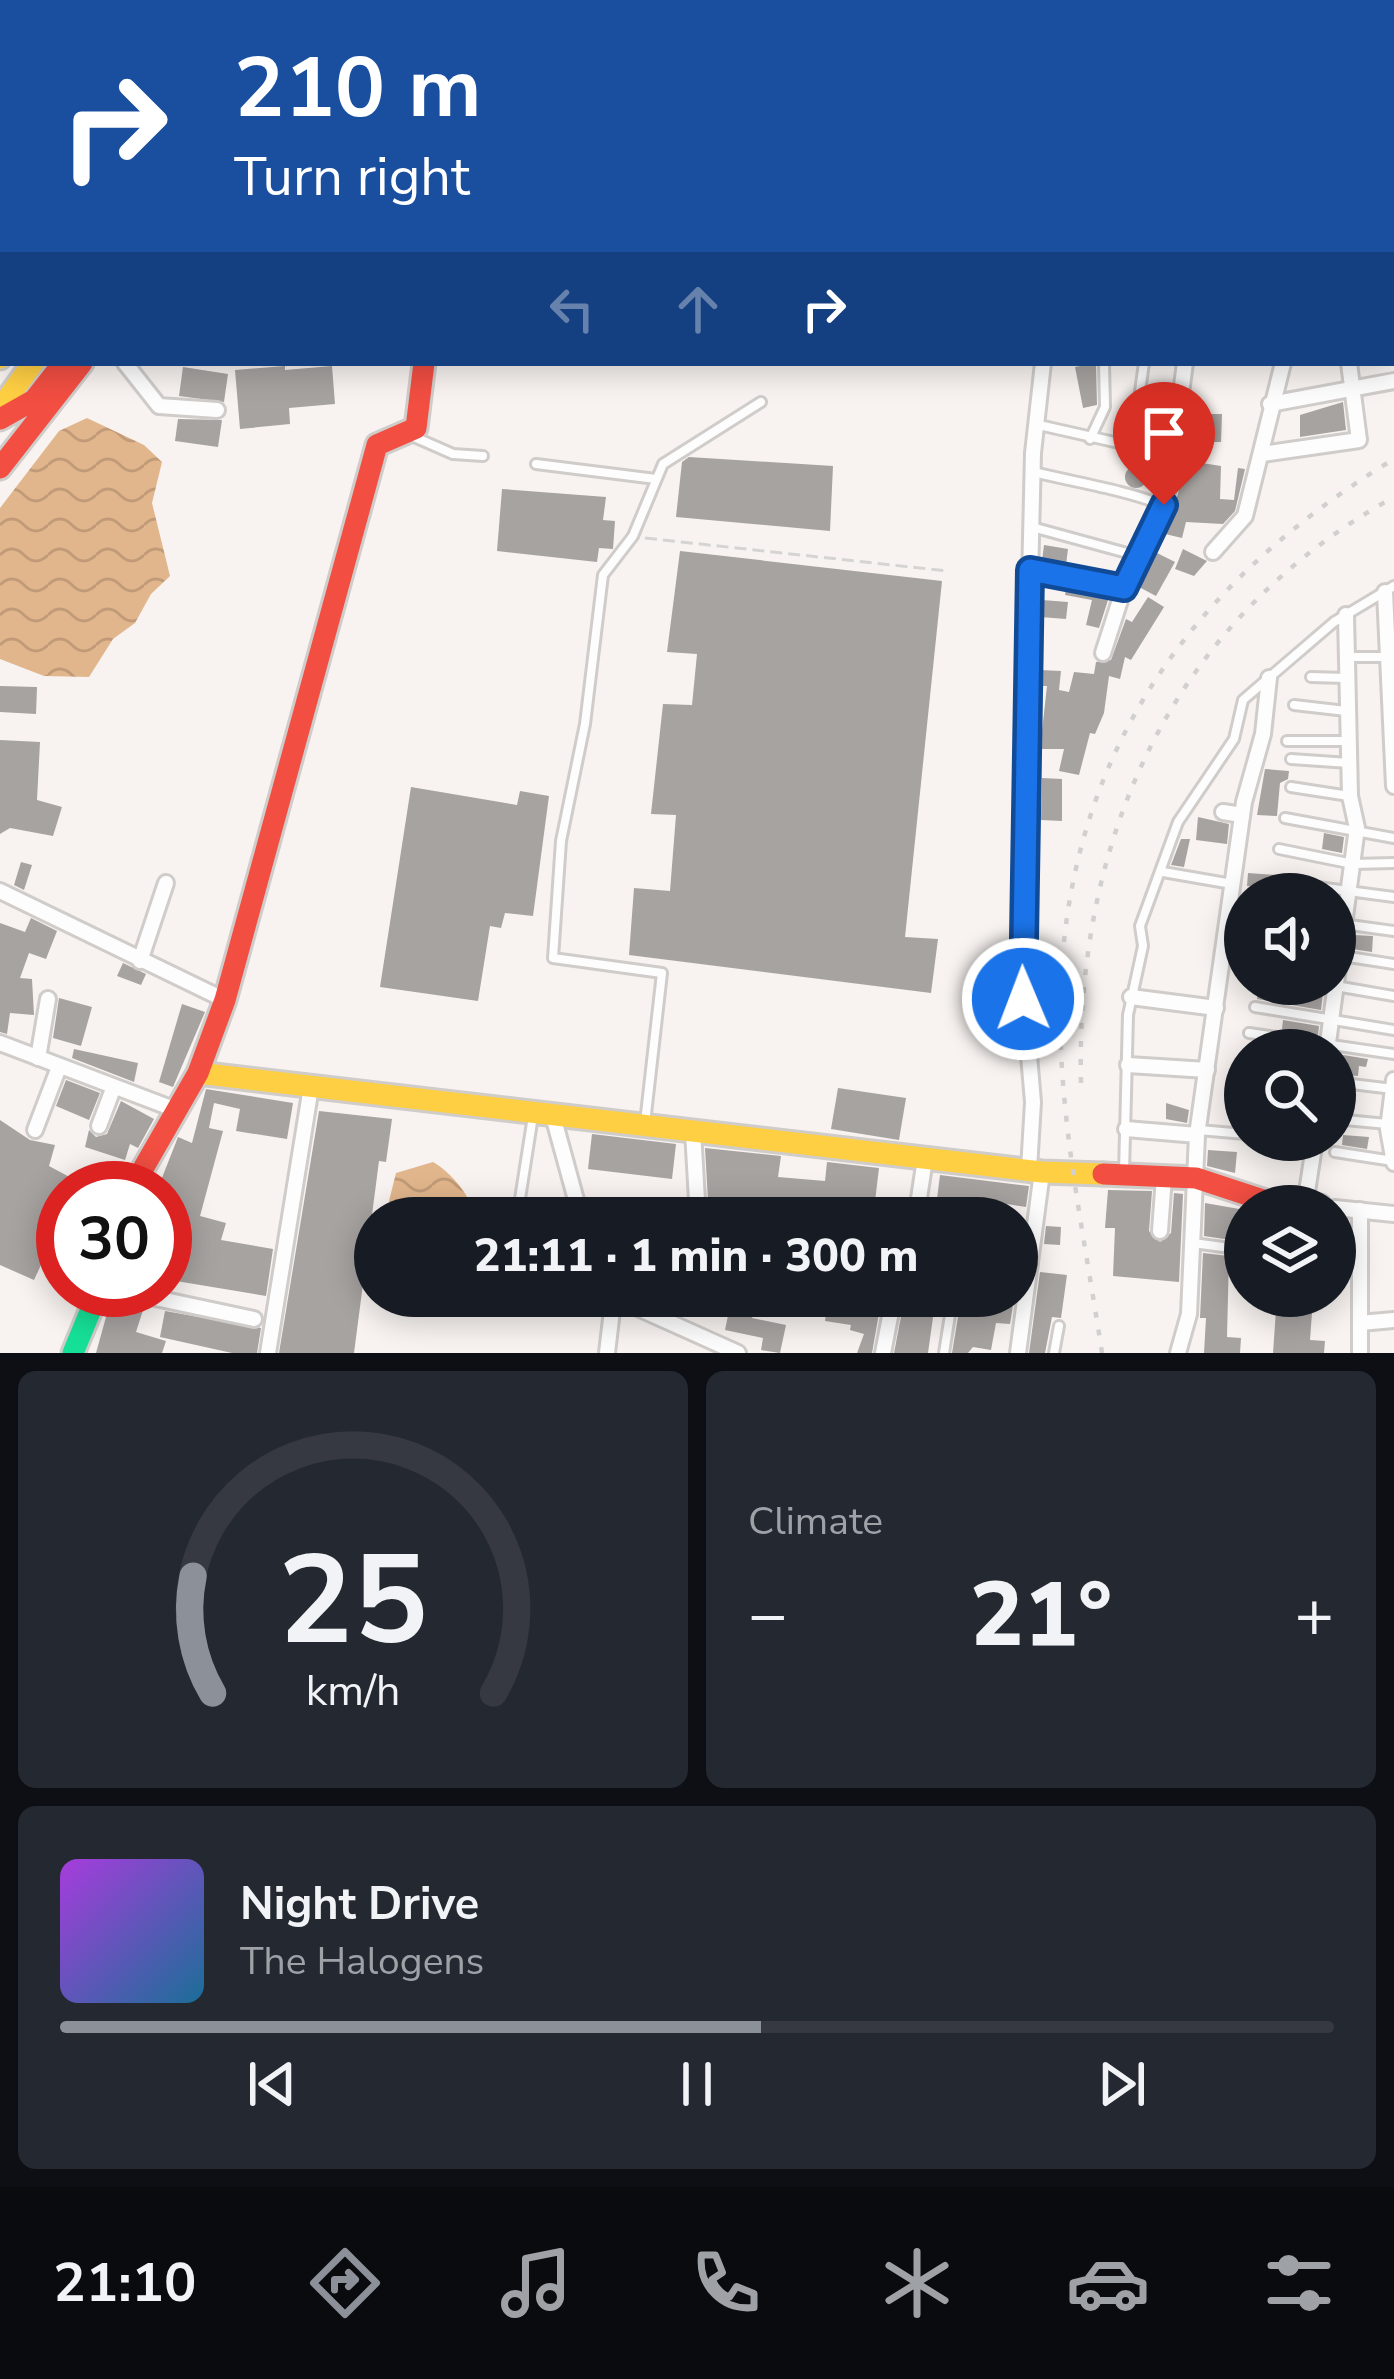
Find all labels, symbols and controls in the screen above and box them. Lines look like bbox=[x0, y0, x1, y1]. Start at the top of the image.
text: 210 m bbox=[234, 31, 482, 146]
icon: right bbox=[36, 48, 192, 204]
text: Turn right bbox=[234, 140, 470, 214]
icon: left bbox=[539, 276, 605, 342]
icon: ahead bbox=[665, 276, 731, 342]
icon: right bbox=[791, 276, 857, 342]
pin bbox=[1113, 382, 1215, 505]
icon: arrive bbox=[1131, 400, 1197, 466]
map controls bbox=[1224, 873, 1356, 1317]
button: sound bbox=[1224, 873, 1356, 1005]
position arrow bbox=[960, 936, 1086, 1062]
button: search bbox=[1224, 1029, 1356, 1161]
speed limit sign: 30 bbox=[36, 1161, 192, 1317]
button: layers bbox=[1224, 1185, 1356, 1317]
text: 21:11 · 1 min · 300 m bbox=[473, 1226, 919, 1287]
text: Climate bbox=[748, 1495, 883, 1548]
text: 25 bbox=[278, 1516, 428, 1686]
text: 21° bbox=[970, 1554, 1112, 1677]
text: − bbox=[748, 1570, 788, 1660]
text: + bbox=[1294, 1570, 1334, 1660]
text: km/h bbox=[306, 1661, 400, 1719]
text: Night Drive bbox=[240, 1874, 479, 1935]
text: The Halogens bbox=[240, 1935, 484, 1988]
icon: previous bbox=[239, 2051, 305, 2117]
icon: pause bbox=[664, 2051, 730, 2117]
icon: next bbox=[1089, 2051, 1155, 2117]
icon: directions bbox=[303, 2241, 387, 2325]
icon: music bbox=[494, 2241, 578, 2325]
icon: phone bbox=[684, 2241, 768, 2325]
icon: climate bbox=[875, 2241, 959, 2325]
icon: car bbox=[1066, 2241, 1150, 2325]
icon: filters bbox=[1257, 2241, 1341, 2325]
text: 21:10 bbox=[53, 2246, 196, 2320]

